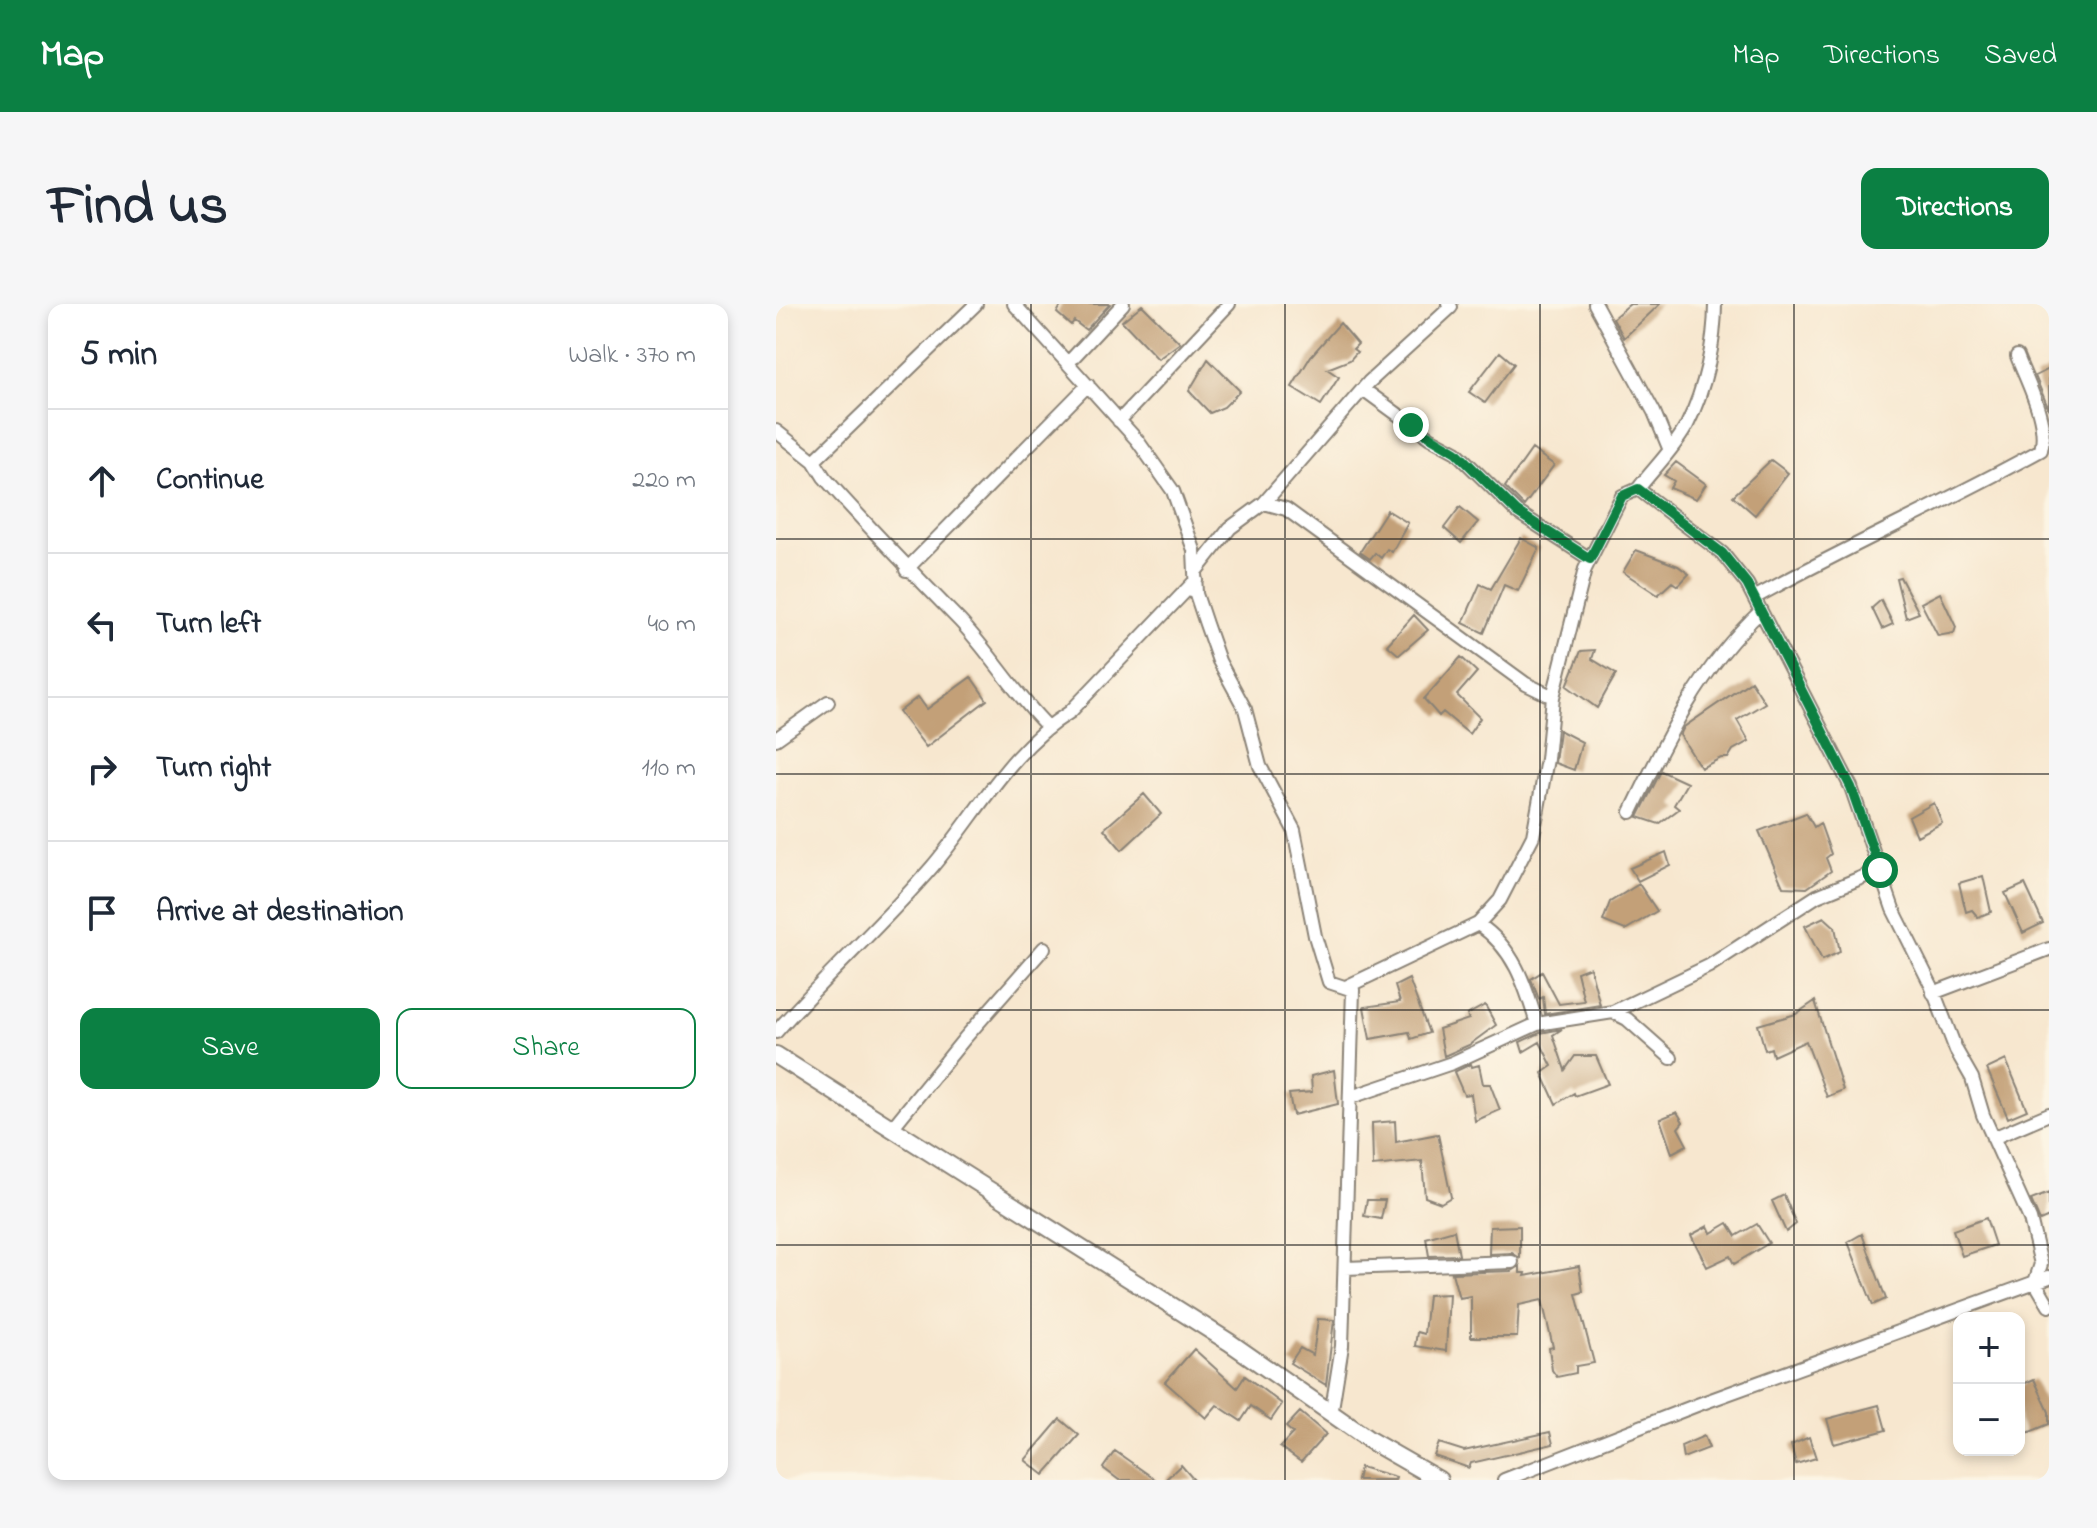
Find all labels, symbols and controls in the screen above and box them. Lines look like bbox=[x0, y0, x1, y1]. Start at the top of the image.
text: Map bbox=[40, 28, 104, 84]
text: Map bbox=[1732, 36, 1780, 77]
text: Directions bbox=[1824, 36, 1940, 77]
text: Saved bbox=[1984, 36, 2057, 77]
text: Find us bbox=[48, 168, 228, 249]
button: Directions bbox=[1861, 168, 2049, 249]
text: 5 min bbox=[80, 331, 157, 381]
text: Walk · 370 m bbox=[568, 337, 696, 375]
route end bbox=[1393, 407, 1429, 443]
icon: ahead bbox=[80, 459, 124, 503]
text: Continue bbox=[156, 459, 264, 503]
text: 220 m bbox=[632, 462, 696, 500]
icon: left bbox=[80, 603, 124, 647]
text: Turn left bbox=[156, 603, 261, 647]
text: 40 m bbox=[647, 606, 696, 644]
icon: right bbox=[80, 747, 124, 791]
text: Turn right bbox=[156, 747, 271, 791]
text: 110 m bbox=[642, 750, 696, 788]
route start bbox=[1862, 852, 1898, 888]
icon: arrive bbox=[80, 891, 124, 935]
text: Arrive at destination bbox=[156, 891, 404, 935]
button: Save bbox=[80, 1008, 380, 1089]
button: Share bbox=[396, 1008, 696, 1089]
map controls bbox=[1953, 1312, 2025, 1456]
button: + bbox=[1953, 1312, 2025, 1384]
button: − bbox=[1953, 1384, 2025, 1456]

